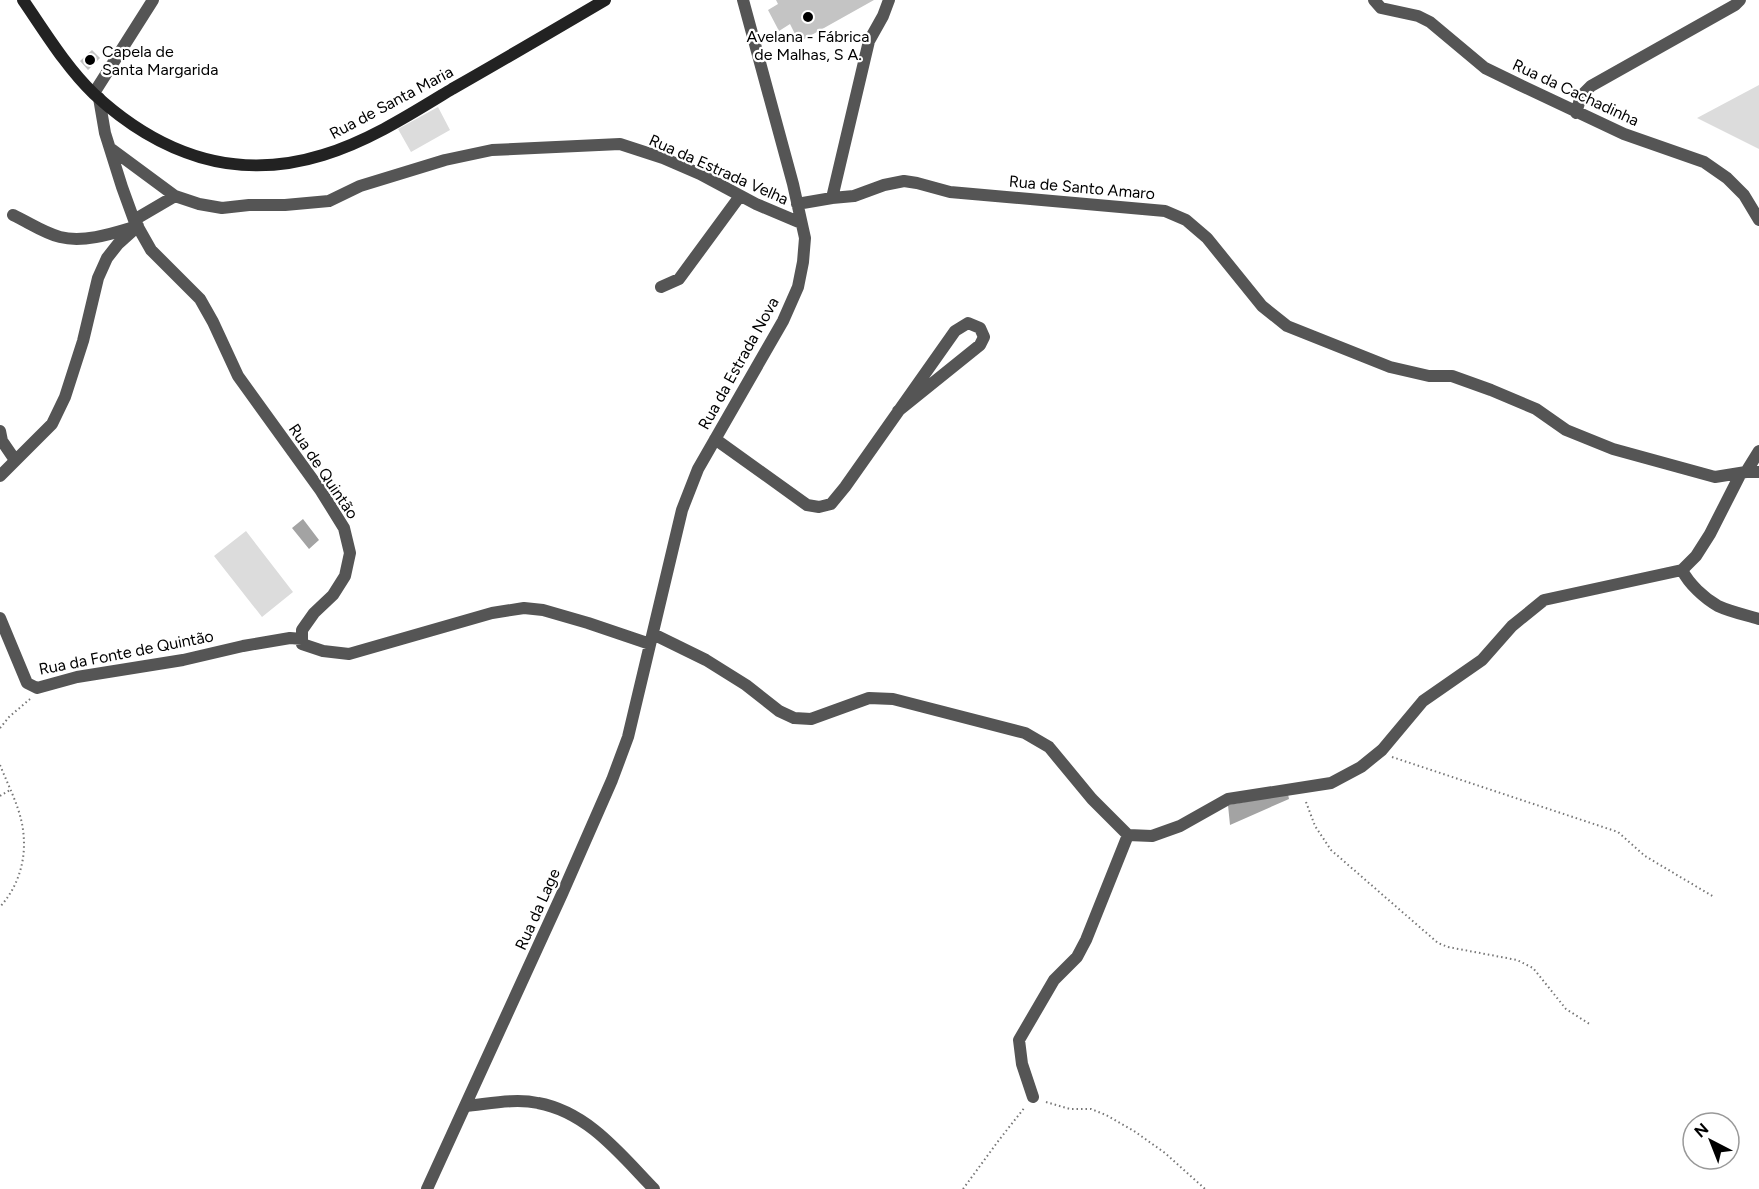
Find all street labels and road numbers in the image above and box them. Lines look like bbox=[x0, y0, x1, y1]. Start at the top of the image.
street label: Rua da Cachadinha bbox=[1510, 55, 1642, 130]
street label: Rua de Santa Maria bbox=[326, 62, 456, 143]
street label: Rua da Estrada Velha bbox=[646, 130, 791, 209]
street label: Rua de Santo Amaro bbox=[1008, 172, 1156, 203]
street label: Rua da Estrada Nova bbox=[694, 294, 783, 433]
street label: Rua de Quintão bbox=[285, 420, 362, 522]
street label: Rua da Fonte de Quintão bbox=[37, 626, 215, 679]
street label: Rua da Lage bbox=[511, 865, 564, 953]

